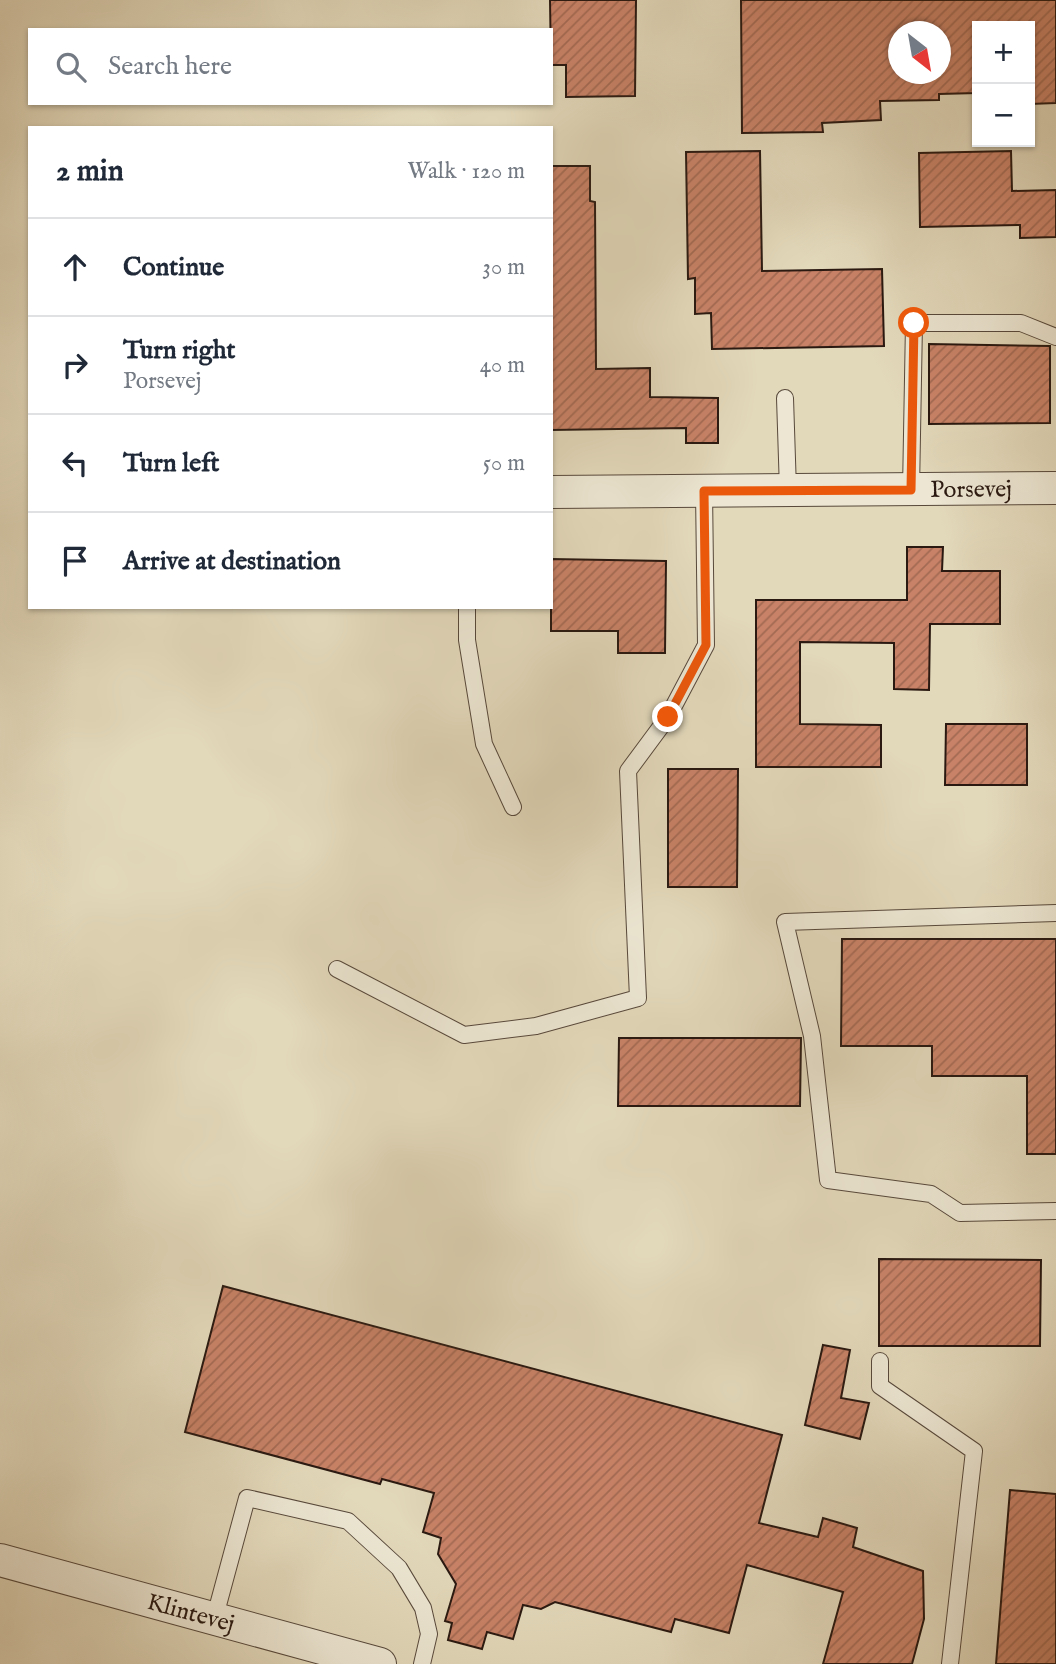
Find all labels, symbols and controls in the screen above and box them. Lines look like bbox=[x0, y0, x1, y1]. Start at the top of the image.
north arrow bbox=[888, 21, 951, 84]
map controls bbox=[972, 21, 1035, 147]
button: + bbox=[972, 21, 1035, 84]
search box bbox=[28, 28, 553, 105]
icon: search bbox=[52, 48, 90, 86]
text: Search here bbox=[108, 50, 232, 83]
button: − bbox=[972, 84, 1035, 147]
text: 2 min bbox=[56, 153, 124, 191]
text: Walk · 120 m bbox=[407, 157, 525, 186]
icon: ahead bbox=[56, 248, 94, 286]
text: Continue bbox=[123, 251, 224, 284]
text: 30 m bbox=[482, 253, 525, 282]
route start bbox=[898, 307, 929, 338]
text: Turn right bbox=[123, 334, 236, 367]
icon: right bbox=[56, 346, 94, 384]
text: 40 m bbox=[480, 351, 525, 380]
text: Porsevej bbox=[123, 367, 201, 396]
icon: left bbox=[56, 444, 94, 482]
text: Turn left bbox=[123, 447, 220, 480]
text: 50 m bbox=[483, 449, 525, 478]
street label: Porsevej bbox=[930, 474, 1012, 506]
icon: arrive bbox=[56, 542, 94, 580]
text: Arrive at destination bbox=[123, 545, 341, 578]
route end bbox=[652, 701, 683, 732]
street label: Klintevej bbox=[143, 1587, 238, 1640]

